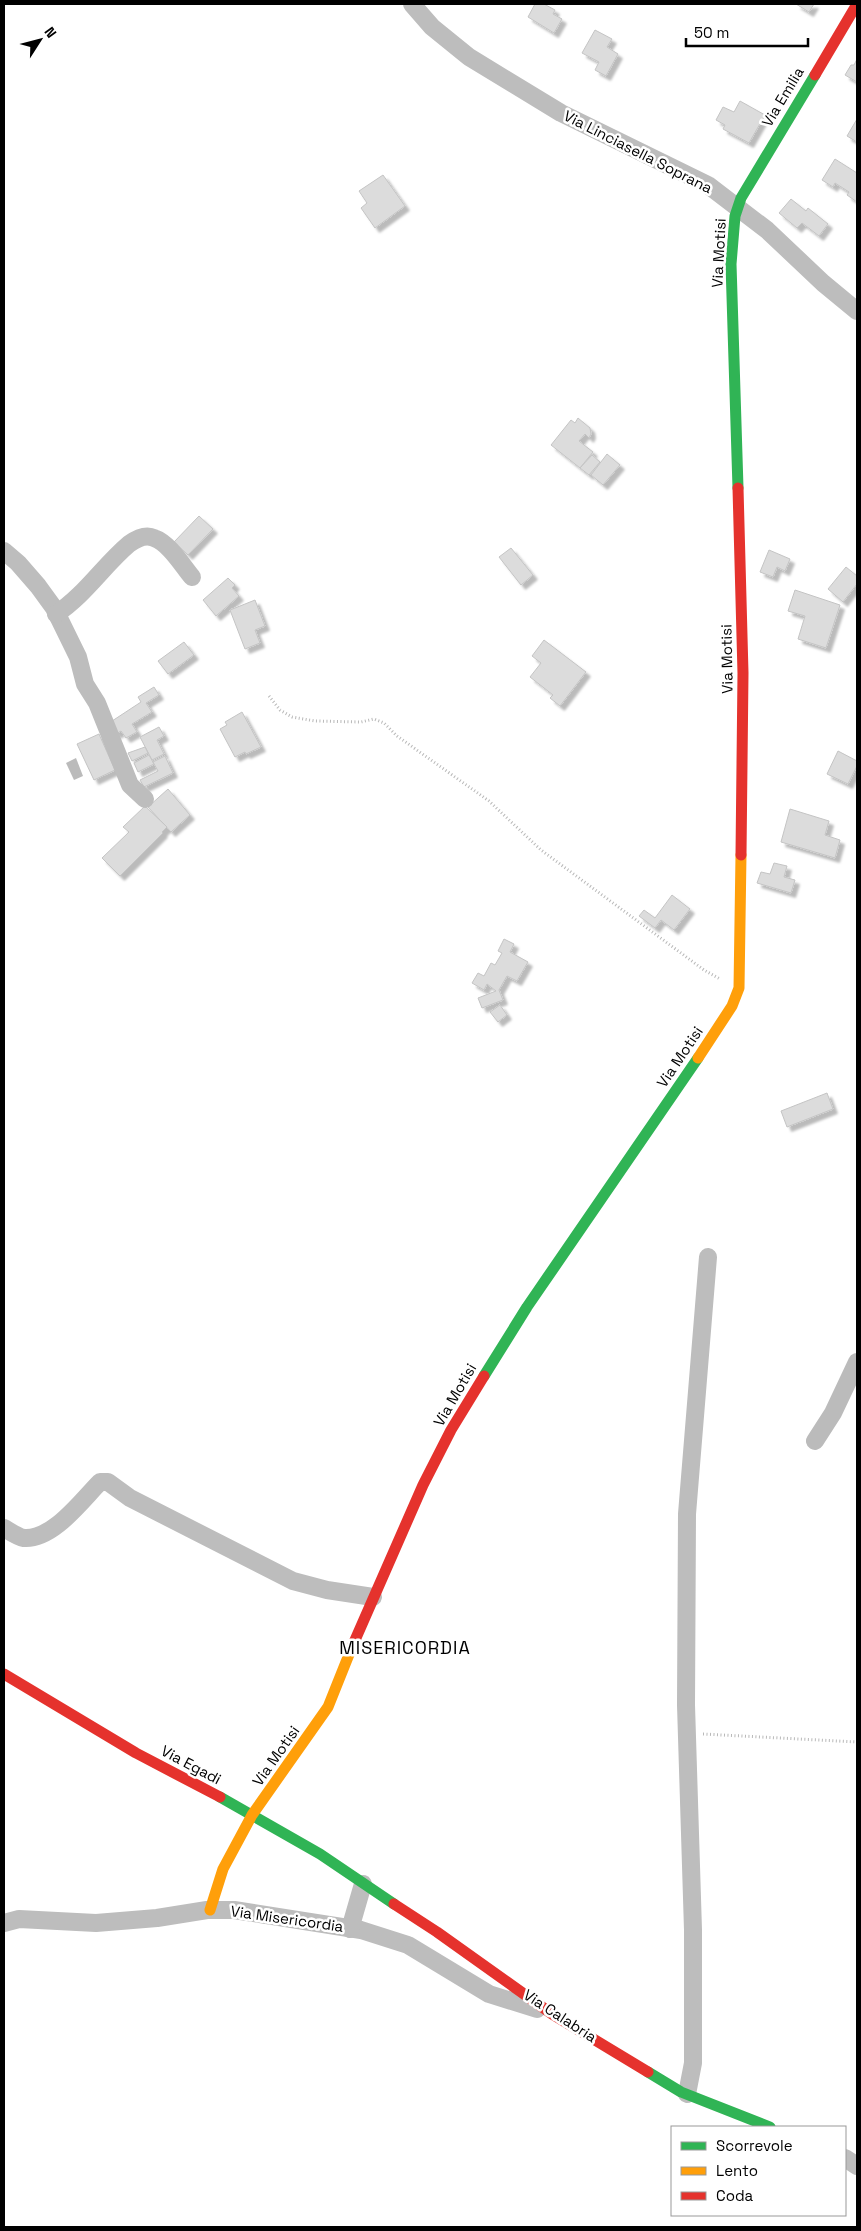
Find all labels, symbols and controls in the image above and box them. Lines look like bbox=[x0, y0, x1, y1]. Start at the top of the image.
north arrow bbox=[15, 15, 65, 65]
scale bar bbox=[686, 15, 808, 47]
text: N bbox=[40, 23, 61, 41]
text: 50 m bbox=[694, 23, 729, 42]
street label: Via Emilia bbox=[757, 63, 808, 130]
street label: Via Linciasella Soprana bbox=[561, 106, 716, 197]
street label: Via Motisi bbox=[707, 218, 730, 288]
street label: Via Motisi bbox=[716, 624, 737, 694]
street label: Via Motisi bbox=[652, 1023, 707, 1091]
street label: Via Motisi bbox=[429, 1360, 480, 1430]
district label: MISERICORDIA bbox=[339, 1636, 471, 1659]
street label: Via Motisi bbox=[248, 1722, 303, 1790]
street label: Via Egadi bbox=[158, 1741, 225, 1788]
street label: Via Misericordia bbox=[229, 1901, 345, 1936]
street label: Via Calabria bbox=[520, 1985, 601, 2047]
legend bbox=[671, 2126, 846, 2216]
text: Scorrevole bbox=[716, 2136, 793, 2155]
text: Lento bbox=[716, 2161, 758, 2180]
text: Coda bbox=[716, 2186, 754, 2205]

